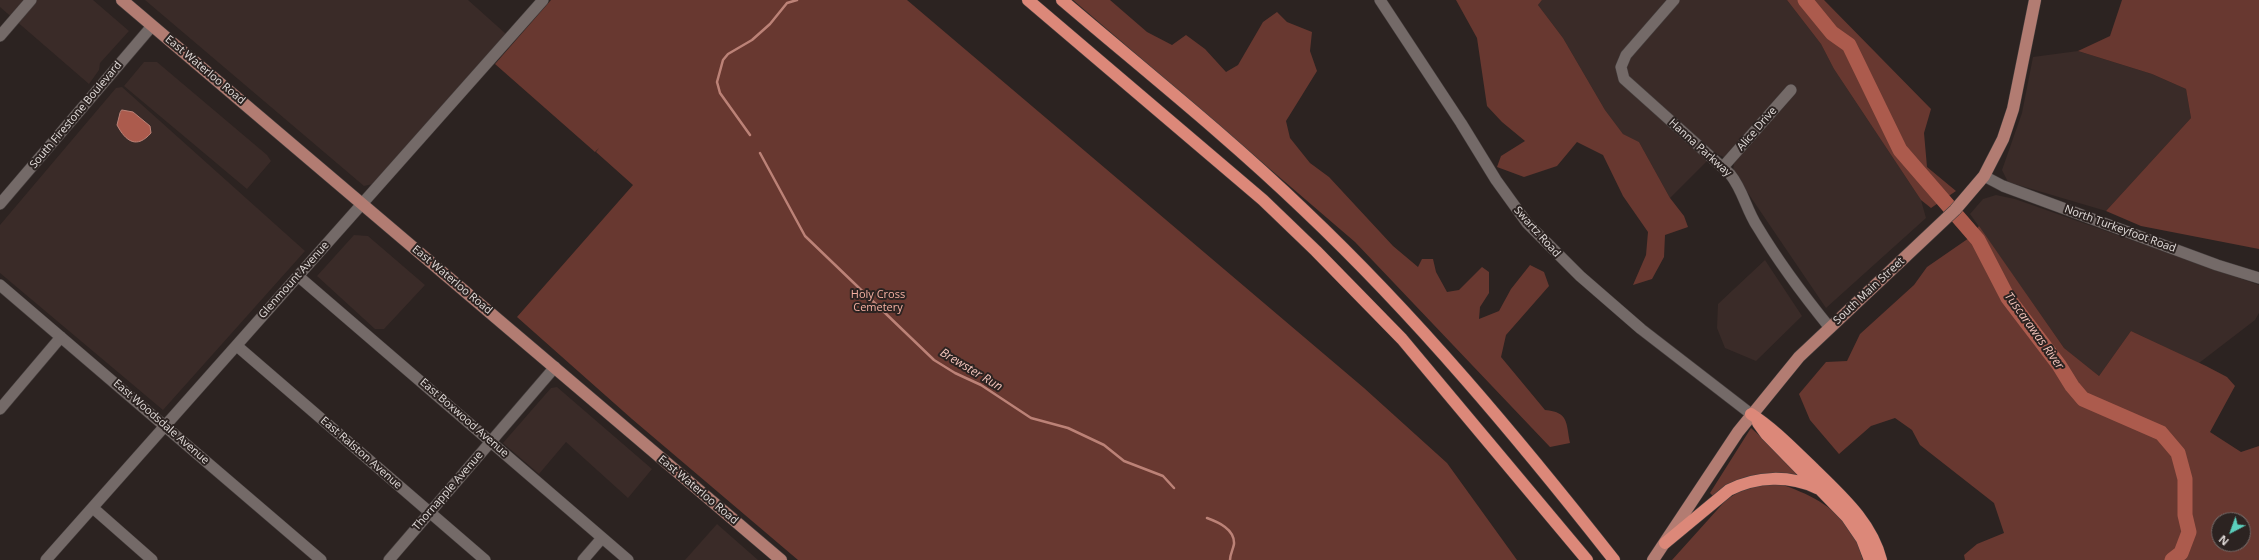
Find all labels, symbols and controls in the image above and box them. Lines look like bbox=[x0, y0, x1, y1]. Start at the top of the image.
street label: East Waterloo Road bbox=[162, 33, 248, 107]
street label: South Firestone Boulevard bbox=[27, 59, 125, 171]
street label: Alice Drive bbox=[1734, 104, 1780, 154]
street label: Hanna Parkway bbox=[1666, 116, 1734, 180]
street label: North Turkeyfoot Road bbox=[2062, 203, 2178, 255]
street label: Swartz Road bbox=[1511, 204, 1563, 260]
street label: Glenmount Avenue bbox=[256, 239, 332, 321]
street label: East Waterloo Road bbox=[409, 243, 495, 317]
street label: South Main Street bbox=[1831, 255, 1907, 327]
park label: Holy Cross Cemetery bbox=[851, 288, 905, 314]
water label: Tuscarawas River bbox=[2001, 290, 2067, 372]
water label: Brewster Run bbox=[937, 346, 1005, 394]
street label: East Boxwood Avenue bbox=[417, 376, 511, 460]
street label: East Woodsdale Avenue bbox=[110, 377, 212, 467]
street label: East Ralston Avenue bbox=[318, 414, 404, 492]
street label: Thornapple Avenue bbox=[410, 449, 486, 533]
street label: East Waterloo Road bbox=[655, 453, 741, 527]
north arrow bbox=[2211, 512, 2251, 552]
text: N bbox=[2215, 532, 2232, 549]

